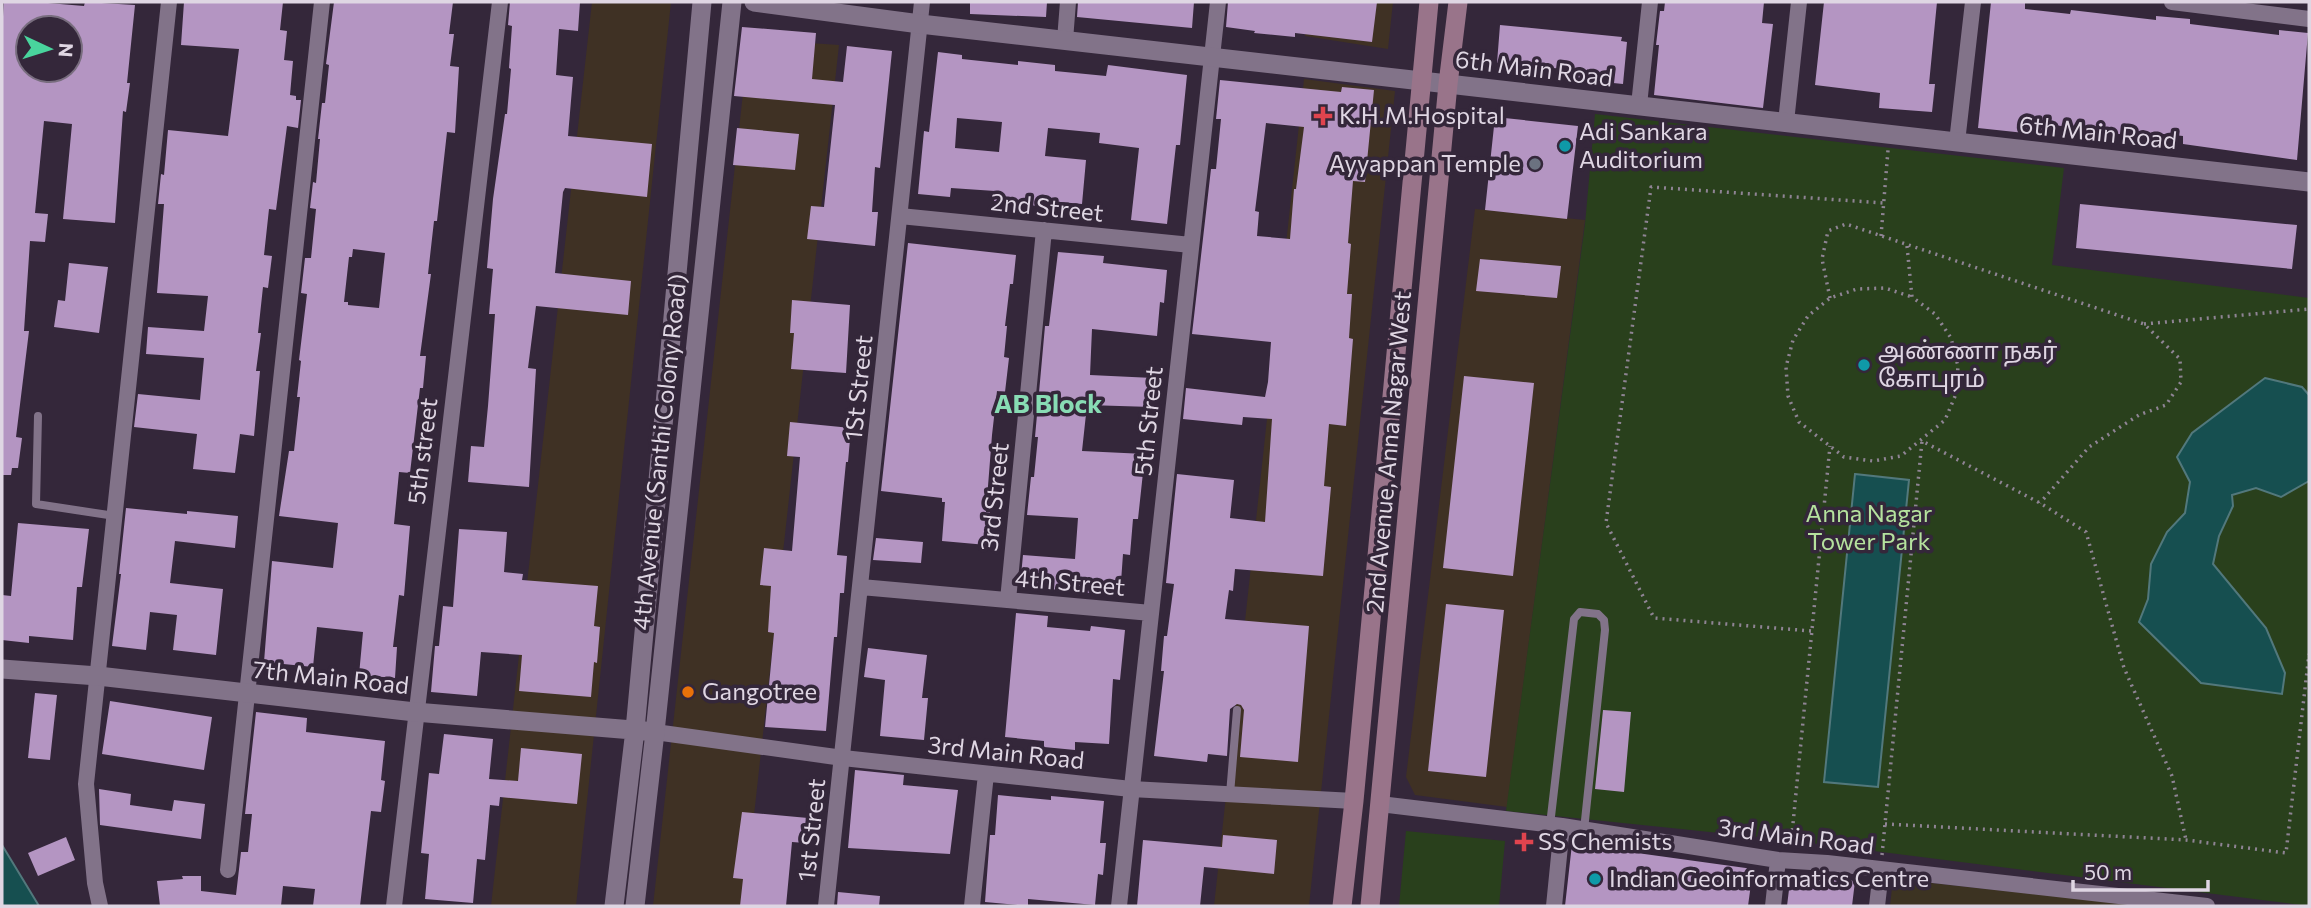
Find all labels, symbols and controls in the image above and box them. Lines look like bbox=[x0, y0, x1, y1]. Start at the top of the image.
north arrow bbox=[14, 14, 84, 84]
text: N bbox=[54, 42, 78, 58]
street label: 6th Main Road bbox=[1454, 43, 1615, 92]
place label: K.H.M.Hospital bbox=[1339, 100, 1505, 129]
marker: K.H.M.Hospital bbox=[1313, 106, 1333, 126]
street label: 6th Main Road bbox=[2018, 109, 2179, 154]
place label: Adi Sankara Auditorium bbox=[1579, 116, 1707, 173]
marker: Adi Sankara Auditorium bbox=[1557, 138, 1573, 154]
place label: Ayyappan Temple bbox=[1329, 148, 1521, 177]
marker: Ayyappan Temple bbox=[1527, 156, 1543, 172]
street label: 2nd Street bbox=[989, 186, 1105, 227]
street label: 4th Avenue (Santhi Colony Road) bbox=[625, 272, 692, 631]
street label: 2nd Avenue, Anna Nagar West bbox=[1359, 290, 1416, 614]
street label: 1St Street bbox=[838, 333, 878, 442]
place label: அண்ணா நகர் கோபுரம் bbox=[1878, 335, 2057, 394]
marker: அண்ணா நகர் கோபுரம் bbox=[1856, 357, 1872, 373]
street label: 5th Street bbox=[1127, 365, 1168, 477]
district label: AB Block bbox=[994, 387, 1102, 418]
street label: 5th street bbox=[401, 396, 442, 506]
street label: 3rd Street bbox=[973, 441, 1014, 553]
park label: Anna Nagar Tower Park bbox=[1806, 498, 1933, 555]
street label: 4th Street bbox=[1014, 562, 1127, 601]
street label: 7th Main Road bbox=[252, 654, 411, 699]
place label: Gangotree bbox=[702, 676, 817, 705]
marker: Gangotree bbox=[680, 684, 696, 700]
street label: 3rd Main Road bbox=[926, 729, 1086, 774]
street label: 1st Street bbox=[791, 777, 830, 883]
street label: 3rd Main Road bbox=[1716, 812, 1876, 859]
place label: SS Chemists bbox=[1538, 826, 1672, 855]
marker: SS Chemists bbox=[1516, 834, 1532, 850]
scale bar bbox=[2073, 848, 2208, 892]
text: 50 m bbox=[2084, 859, 2132, 884]
place label: Indian Geoinformatics Centre bbox=[1609, 863, 1929, 892]
marker: Indian Geoinformatics Centre bbox=[1587, 871, 1603, 887]

